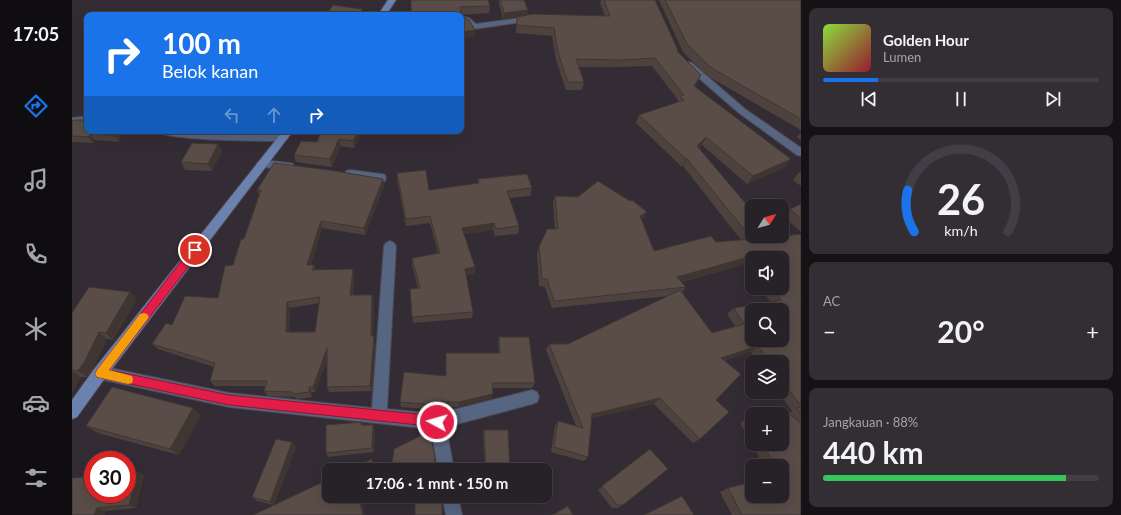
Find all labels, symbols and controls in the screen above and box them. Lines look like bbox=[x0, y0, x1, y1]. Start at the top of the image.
text: 17:05 bbox=[13, 23, 59, 45]
text: 100 m bbox=[162, 26, 241, 60]
icon: right bbox=[96, 28, 148, 80]
text: Golden Hour bbox=[883, 31, 969, 49]
text: Lumen bbox=[883, 49, 921, 65]
text: Belok kanan bbox=[162, 60, 258, 82]
icon: previous bbox=[858, 88, 880, 110]
icon: pause bbox=[950, 88, 972, 110]
icon: next bbox=[1042, 88, 1064, 110]
icon: directions bbox=[22, 92, 50, 120]
icon: left bbox=[221, 104, 243, 126]
icon: ahead bbox=[263, 104, 285, 126]
icon: right bbox=[305, 104, 327, 126]
icon: music bbox=[22, 166, 50, 194]
text: 26 bbox=[937, 174, 985, 224]
north arrow bbox=[745, 199, 789, 243]
map controls bbox=[745, 199, 789, 503]
text: km/h bbox=[944, 222, 978, 239]
pin bbox=[178, 233, 212, 267]
icon: arrive bbox=[184, 239, 206, 261]
icon: phone bbox=[22, 240, 50, 268]
button: sound bbox=[745, 251, 789, 295]
text: AC bbox=[823, 293, 840, 309]
button: search bbox=[745, 303, 789, 347]
text: 20° bbox=[937, 313, 985, 349]
icon: climate bbox=[22, 315, 50, 343]
text: − bbox=[823, 318, 836, 345]
text: + bbox=[1086, 318, 1099, 345]
button: layers bbox=[745, 355, 789, 399]
icon: car bbox=[22, 389, 50, 417]
position arrow bbox=[416, 401, 458, 443]
button: + bbox=[745, 407, 789, 451]
text: Jangkauan · 88% bbox=[823, 414, 918, 430]
text: 440 km bbox=[823, 434, 924, 470]
speed limit sign: 30 bbox=[84, 451, 136, 503]
button: − bbox=[745, 459, 789, 503]
icon: filters bbox=[22, 464, 50, 492]
text: 17:06 · 1 mnt · 150 m bbox=[366, 474, 508, 492]

